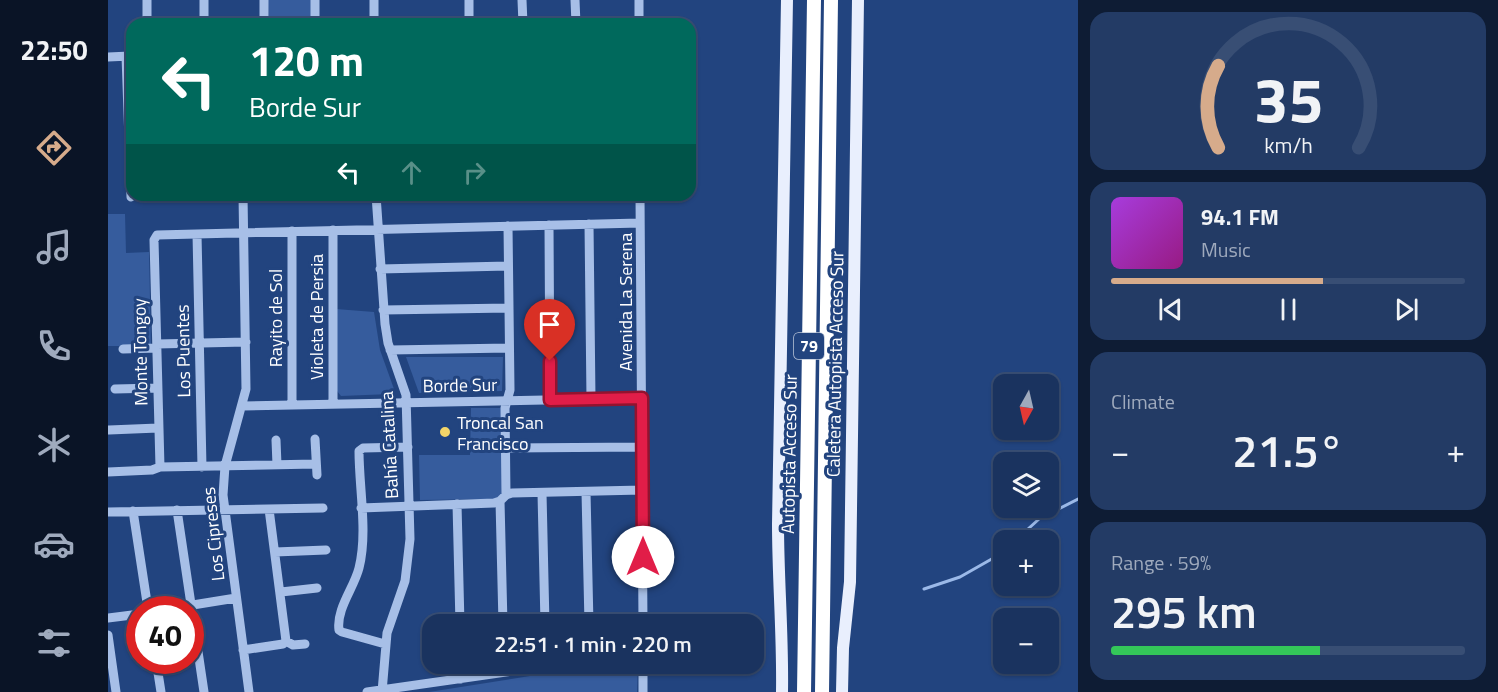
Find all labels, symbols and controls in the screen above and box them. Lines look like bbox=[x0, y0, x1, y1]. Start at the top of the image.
text: 120 m bbox=[249, 28, 364, 92]
text: 22:50 bbox=[20, 29, 88, 70]
icon: left bbox=[150, 42, 228, 120]
text: 35 bbox=[1253, 51, 1323, 146]
text: Borde Sur bbox=[249, 86, 361, 127]
icon: directions bbox=[33, 127, 75, 169]
text: km/h bbox=[1264, 129, 1312, 161]
icon: left bbox=[332, 156, 365, 189]
icon: ahead bbox=[395, 156, 428, 189]
icon: right bbox=[458, 156, 491, 189]
text: 94.1 FM bbox=[1201, 200, 1279, 234]
icon: music bbox=[33, 226, 75, 268]
street label: Avenida La Serena bbox=[612, 233, 639, 371]
text: Music bbox=[1201, 234, 1251, 265]
street label: Caletera Autopista Acceso Sur bbox=[820, 251, 850, 477]
street label: Violeta de Persia bbox=[303, 254, 330, 380]
street label: Rayito de Sol bbox=[262, 269, 289, 367]
icon: previous bbox=[1154, 293, 1187, 326]
icon: pause bbox=[1272, 293, 1305, 326]
icon: next bbox=[1390, 293, 1423, 326]
street label: Monte Tongoy bbox=[126, 298, 154, 406]
pin bbox=[524, 299, 575, 361]
street label: Los Puentes bbox=[169, 304, 197, 398]
icon: arrive bbox=[533, 308, 566, 341]
icon: phone bbox=[33, 325, 75, 367]
road number: 79 bbox=[794, 333, 824, 359]
street label: Borde Sur bbox=[422, 371, 498, 399]
street label: Autopista Acceso Sur bbox=[774, 374, 804, 534]
north arrow bbox=[993, 374, 1059, 440]
map controls bbox=[993, 374, 1059, 674]
text: Climate bbox=[1111, 386, 1175, 417]
street label: Bahía Catalina bbox=[373, 391, 405, 499]
place label: Troncal San Francisco bbox=[457, 409, 544, 457]
text: 21.5° bbox=[1232, 416, 1344, 484]
icon: climate bbox=[33, 424, 75, 466]
marker: Troncal San Francisco bbox=[438, 425, 452, 439]
text: − bbox=[1111, 426, 1129, 476]
text: + bbox=[1447, 426, 1465, 476]
button: layers bbox=[993, 452, 1059, 518]
street label: Los Cipreses bbox=[195, 486, 231, 582]
icon: car bbox=[33, 523, 75, 565]
position arrow bbox=[611, 525, 675, 589]
button: + bbox=[993, 530, 1059, 596]
text: Range · 59% bbox=[1111, 547, 1211, 578]
text: 295 km bbox=[1111, 577, 1257, 645]
speed limit sign: 40 bbox=[126, 596, 204, 674]
button: − bbox=[993, 608, 1059, 674]
icon: filters bbox=[33, 622, 75, 664]
text: 22:51 · 1 min · 220 m bbox=[494, 627, 692, 661]

